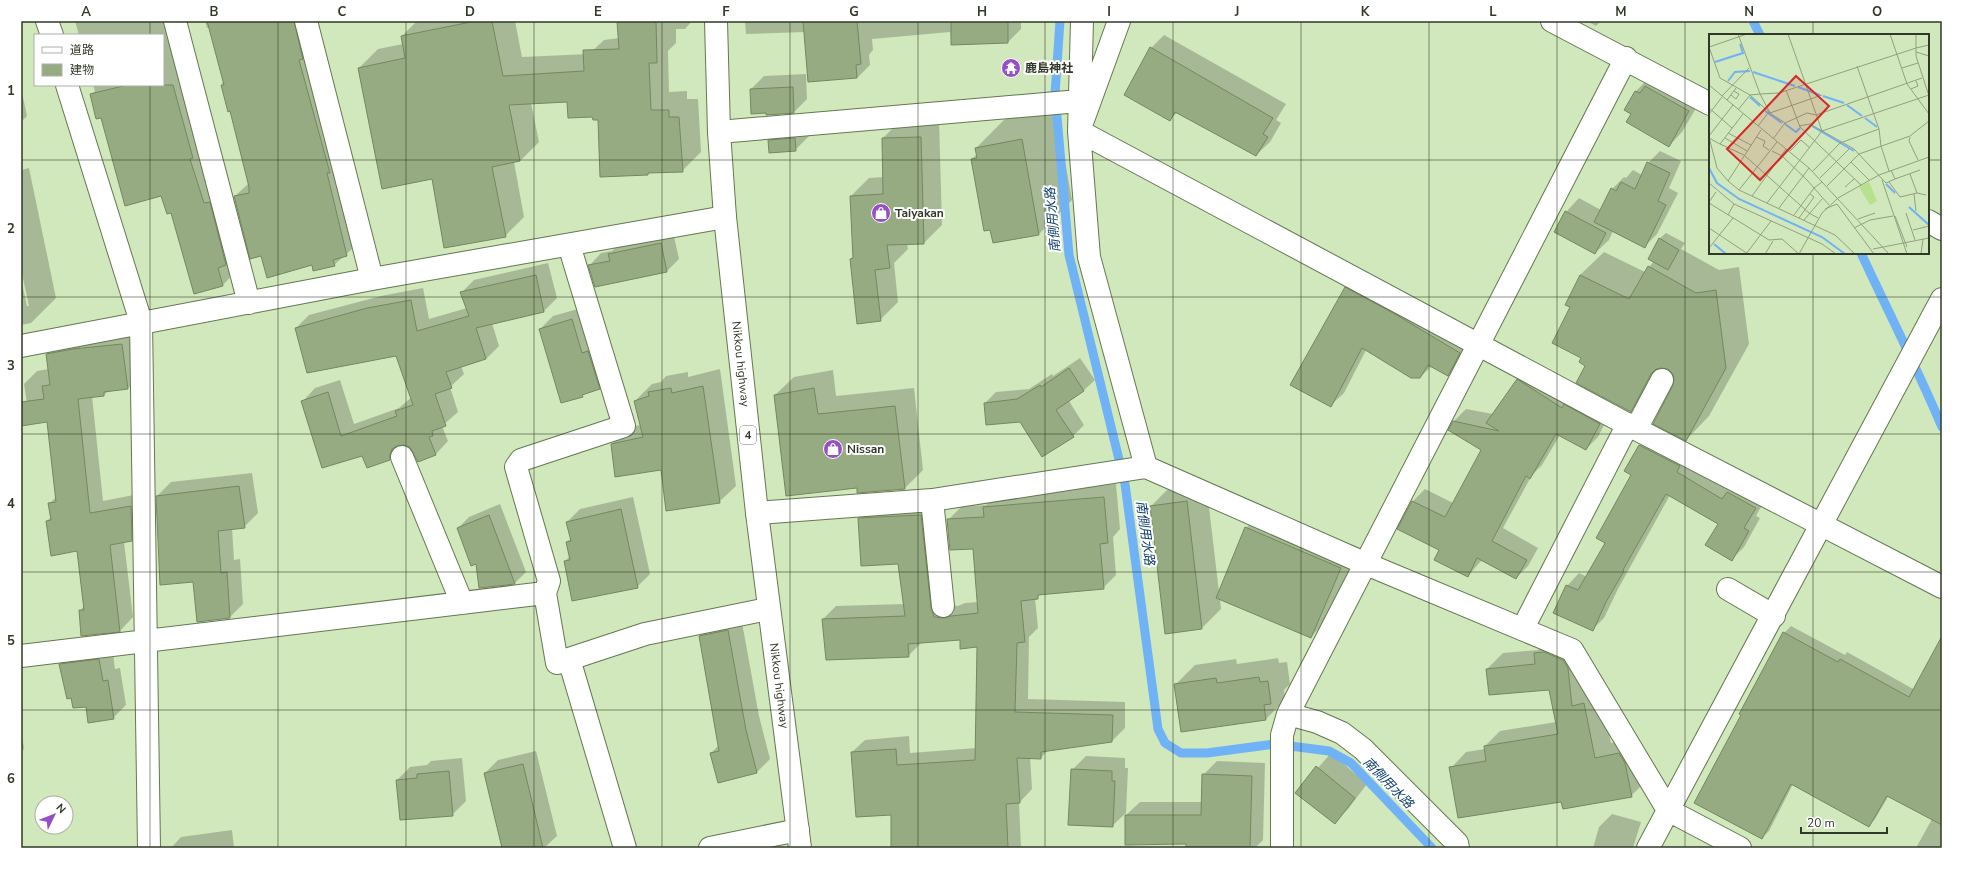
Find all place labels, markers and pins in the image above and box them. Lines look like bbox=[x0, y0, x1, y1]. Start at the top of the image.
temple icon: 鹿島神社 bbox=[1000, 57, 1022, 79]
place label: 鹿島神社 bbox=[1025, 60, 1073, 76]
shop icon: Taiyakan bbox=[870, 202, 892, 224]
place label: Taiyakan bbox=[895, 205, 944, 221]
shop icon: Nissan bbox=[822, 438, 844, 460]
place label: Nissan bbox=[847, 441, 884, 457]

